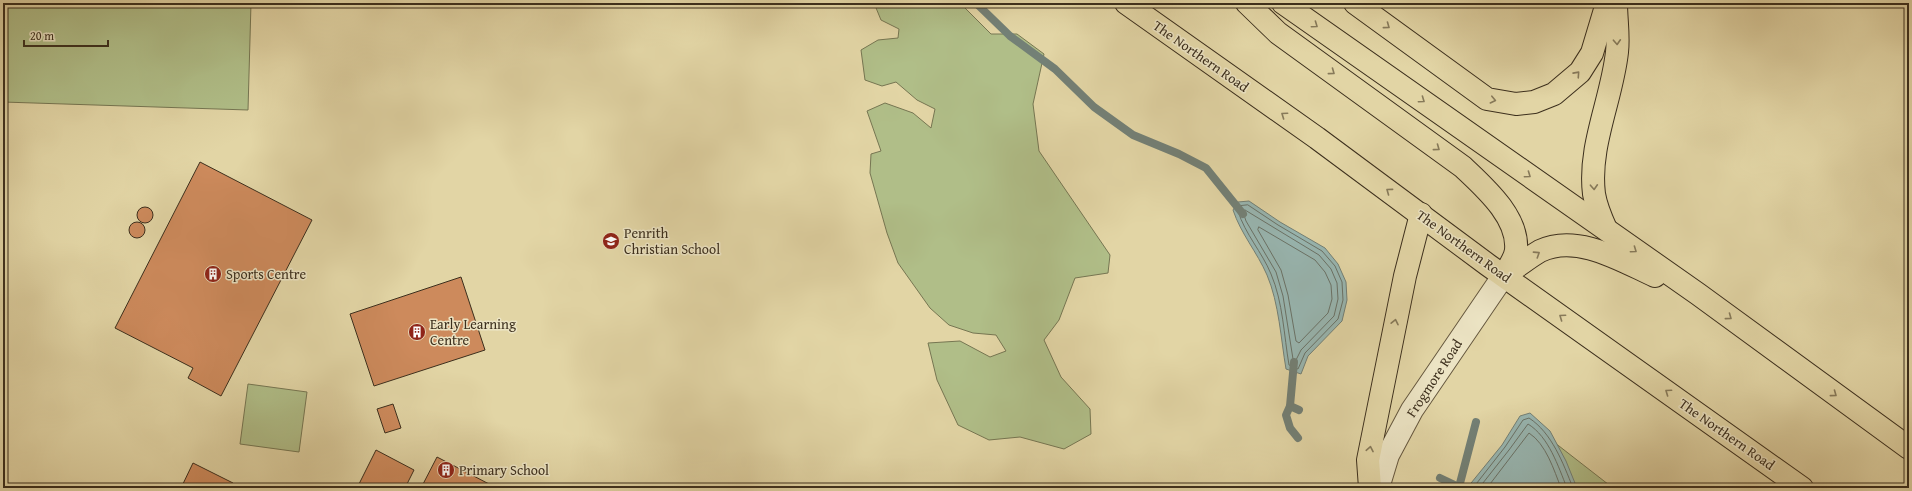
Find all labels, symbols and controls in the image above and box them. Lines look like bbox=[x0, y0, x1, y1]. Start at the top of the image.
street label: The Northern Road bbox=[1149, 15, 1253, 97]
one-way arrow bbox=[1311, 20, 1318, 27]
one-way arrow bbox=[1382, 21, 1389, 28]
scale bar bbox=[24, 22, 108, 48]
text: 20 m bbox=[30, 27, 54, 44]
one-way arrow bbox=[1613, 39, 1622, 45]
one-way arrow bbox=[1327, 67, 1334, 74]
one-way arrow bbox=[1573, 71, 1580, 79]
one-way arrow bbox=[1418, 95, 1425, 103]
one-way arrow bbox=[1490, 95, 1496, 103]
one-way arrow bbox=[1281, 112, 1288, 120]
one-way arrow bbox=[1432, 143, 1439, 150]
one-way arrow bbox=[1524, 170, 1531, 177]
one-way arrow bbox=[1590, 184, 1598, 190]
one-way arrow bbox=[1387, 189, 1394, 196]
street label: The Northern Road bbox=[1412, 205, 1516, 288]
place label: Penrith Christian School bbox=[624, 223, 720, 259]
school or university icon: Penrith Christian School bbox=[601, 231, 621, 251]
one-way arrow bbox=[1630, 245, 1637, 252]
one-way arrow bbox=[1532, 252, 1539, 259]
building icon: Sports Centre bbox=[203, 264, 223, 284]
place label: Sports Centre bbox=[226, 264, 306, 284]
one-way arrow bbox=[1725, 312, 1732, 319]
place label: Early Learning Centre bbox=[430, 314, 516, 350]
one-way arrow bbox=[1559, 314, 1566, 322]
one-way arrow bbox=[1391, 319, 1399, 325]
building icon: Early Learning Centre bbox=[407, 322, 427, 342]
street label: Frogmore Road bbox=[1401, 335, 1467, 421]
one-way arrow bbox=[1665, 389, 1672, 397]
one-way arrow bbox=[1830, 389, 1837, 396]
street label: The Northern Road bbox=[1675, 393, 1779, 475]
one-way arrow bbox=[1366, 446, 1374, 452]
building icon: Primary School bbox=[436, 460, 456, 480]
place label: Primary School bbox=[459, 460, 549, 480]

